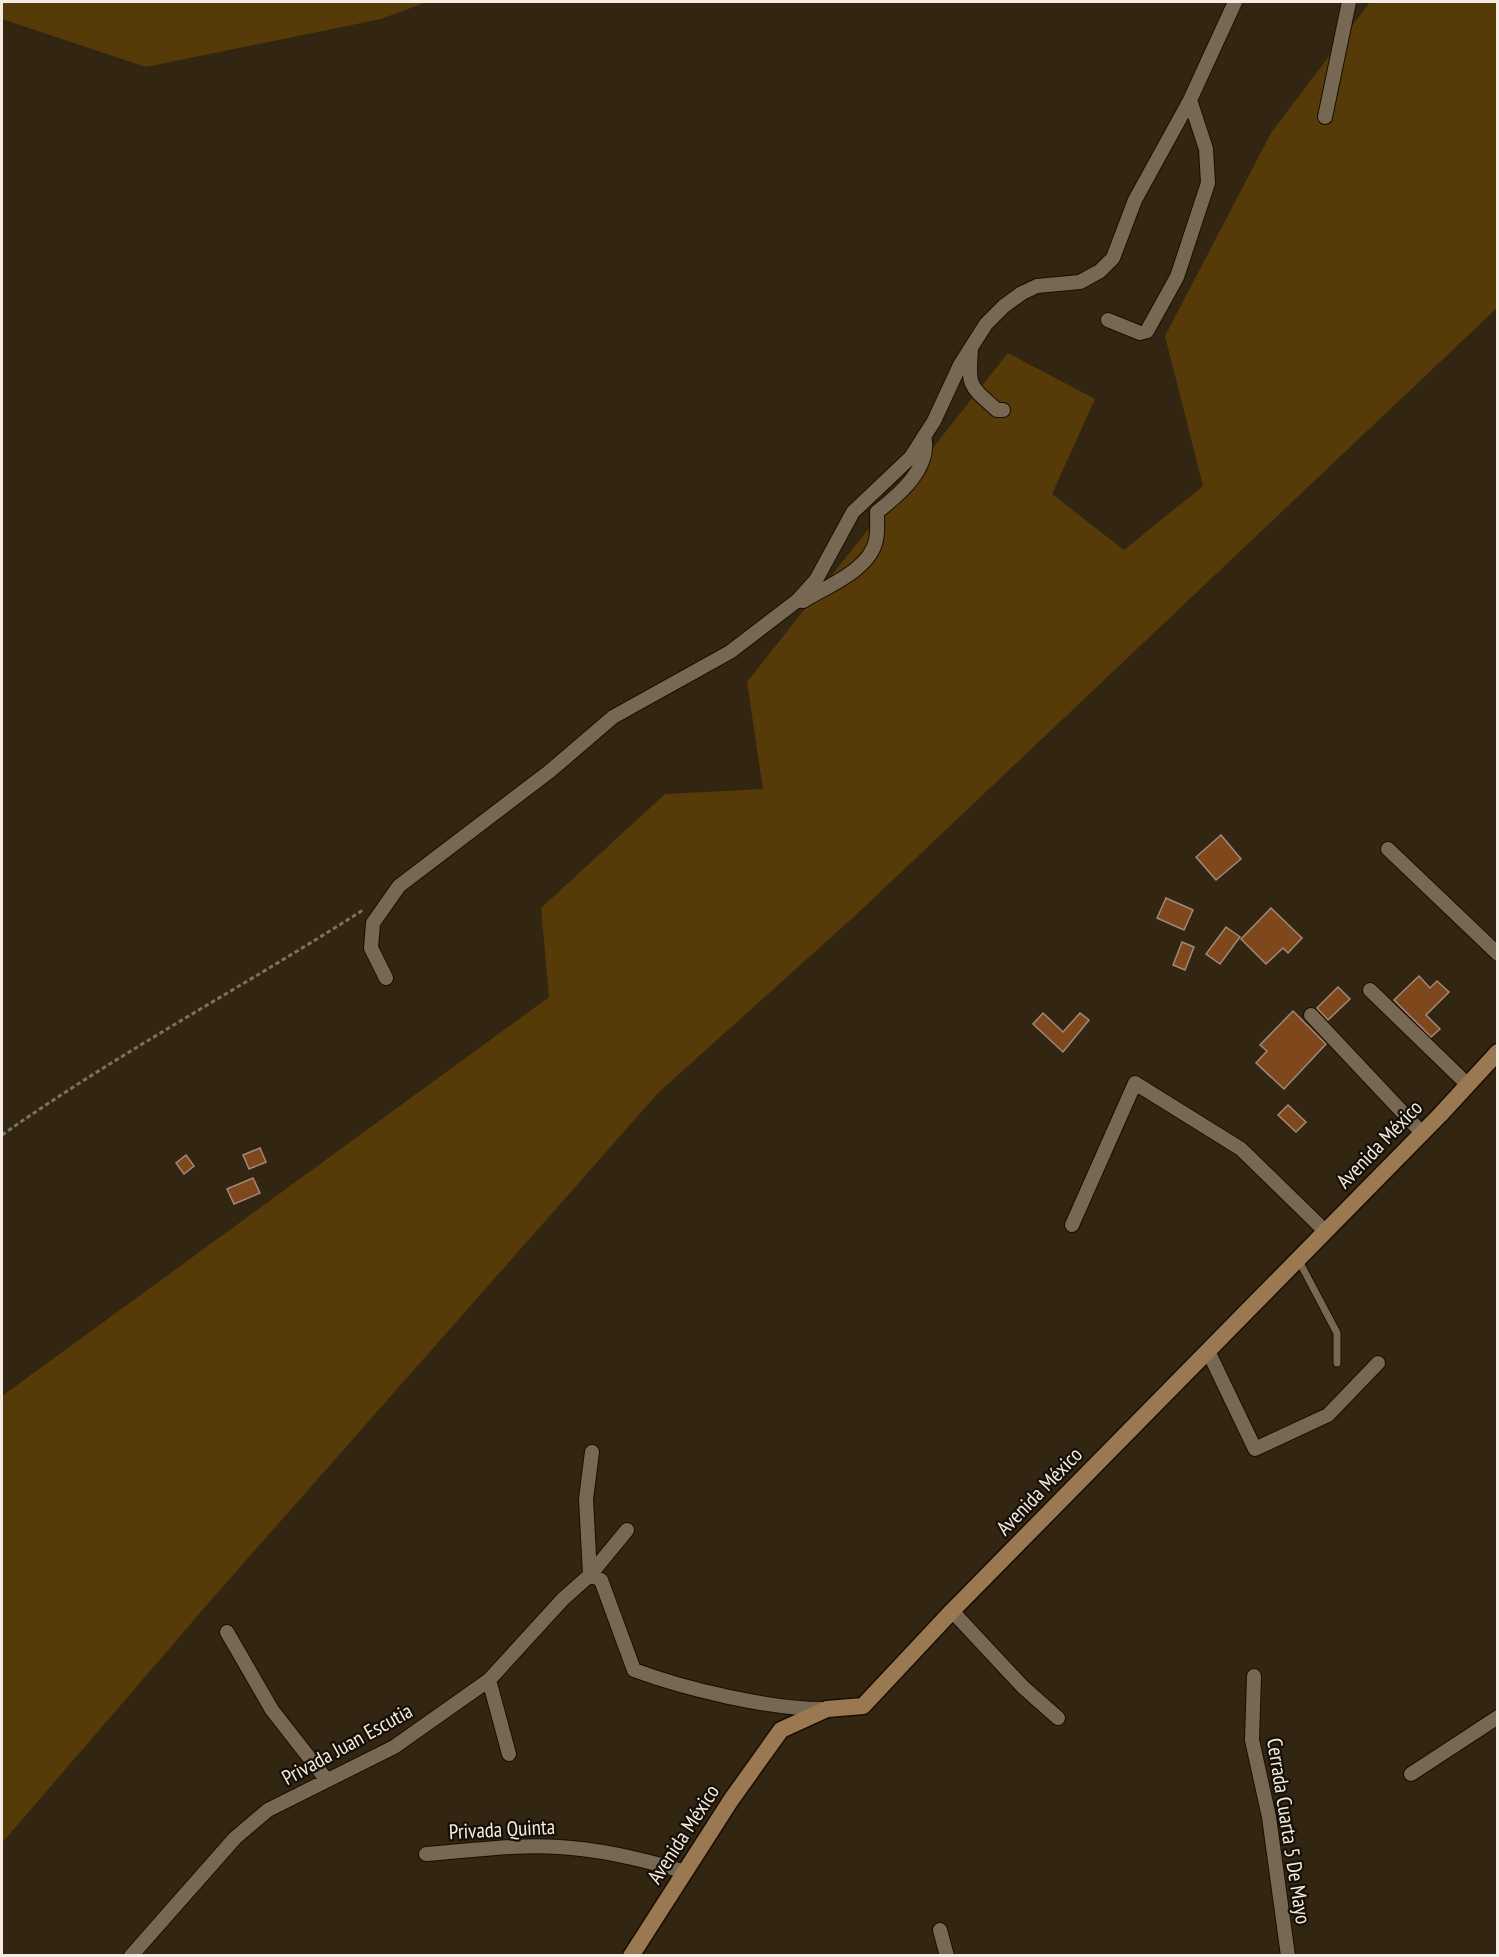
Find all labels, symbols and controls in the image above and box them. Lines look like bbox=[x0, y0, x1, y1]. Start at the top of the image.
street label: Avenida México bbox=[1330, 1094, 1428, 1194]
street label: Avenida México bbox=[990, 1441, 1088, 1541]
street label: Privada Juan Escutia bbox=[277, 1697, 417, 1791]
street label: Cerrada Cuarta 5 De Mayo bbox=[1261, 1736, 1317, 1926]
street label: Avenida México bbox=[641, 1779, 725, 1889]
street label: Privada Quinta bbox=[448, 1813, 556, 1845]

